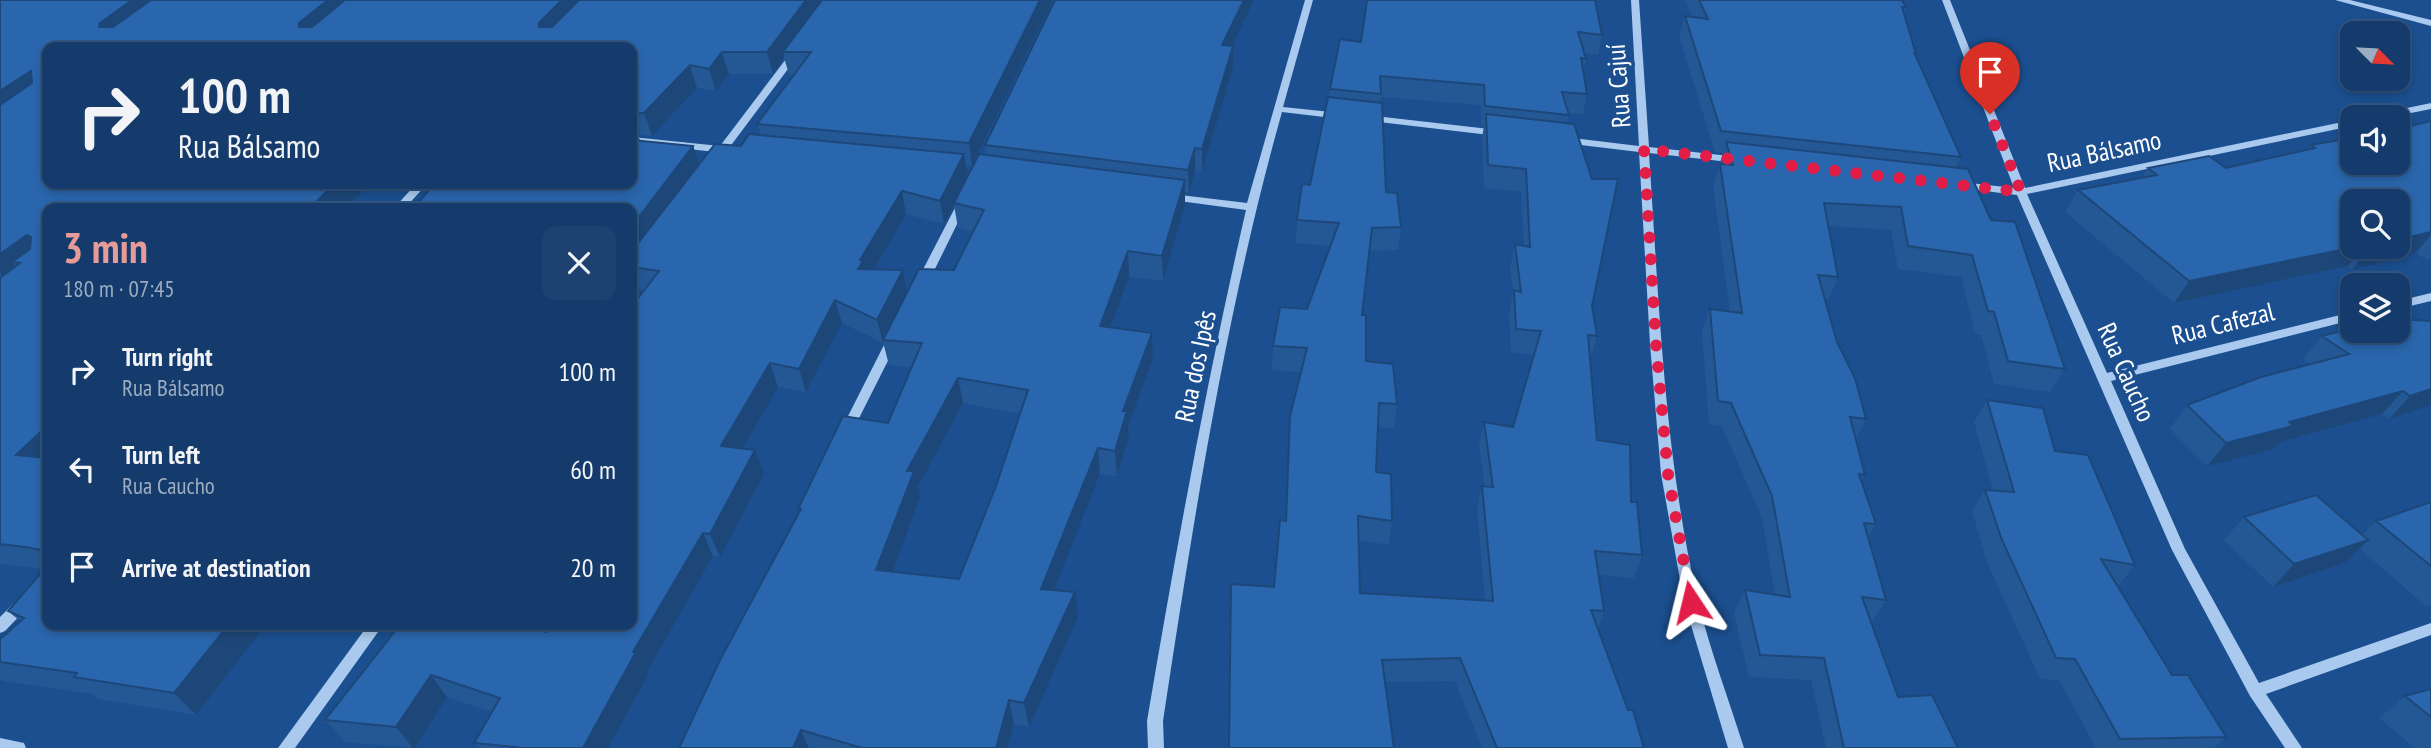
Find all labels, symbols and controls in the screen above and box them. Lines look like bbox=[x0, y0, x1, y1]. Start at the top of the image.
north arrow bbox=[2340, 21, 2410, 91]
map controls bbox=[2340, 21, 2410, 343]
pin bbox=[1960, 42, 2020, 114]
street label: Rua Cajuí bbox=[1599, 43, 1637, 129]
icon: arrive bbox=[1971, 53, 2009, 91]
text: 100 m bbox=[178, 63, 291, 127]
icon: right bbox=[63, 70, 154, 161]
button: sound bbox=[2340, 105, 2410, 175]
street label: Rua Bálsamo bbox=[2044, 123, 2164, 179]
text: Rua Bálsamo bbox=[178, 125, 320, 167]
button: search bbox=[2340, 189, 2410, 259]
text: 3 min bbox=[63, 220, 148, 275]
button: close bbox=[542, 226, 616, 300]
button: layers bbox=[2340, 273, 2410, 343]
text: 180 m · 07:45 bbox=[63, 274, 175, 303]
street label: Rua Cafezal bbox=[2168, 294, 2278, 352]
street label: Rua dos Ipês bbox=[1167, 307, 1223, 425]
street label: Rua Caucho bbox=[2091, 317, 2163, 427]
text: Turn right bbox=[122, 340, 213, 373]
icon: right bbox=[63, 352, 101, 390]
text: 100 m bbox=[558, 355, 616, 388]
text: Rua Bálsamo bbox=[122, 373, 224, 402]
text: Turn left bbox=[122, 438, 200, 471]
icon: left bbox=[63, 450, 101, 488]
text: 60 m bbox=[570, 453, 616, 486]
text: Rua Caucho bbox=[122, 471, 215, 500]
icon: arrive bbox=[63, 548, 101, 586]
text: Arrive at destination bbox=[122, 551, 311, 584]
text: 20 m bbox=[570, 551, 616, 584]
position arrow bbox=[1654, 565, 1728, 639]

